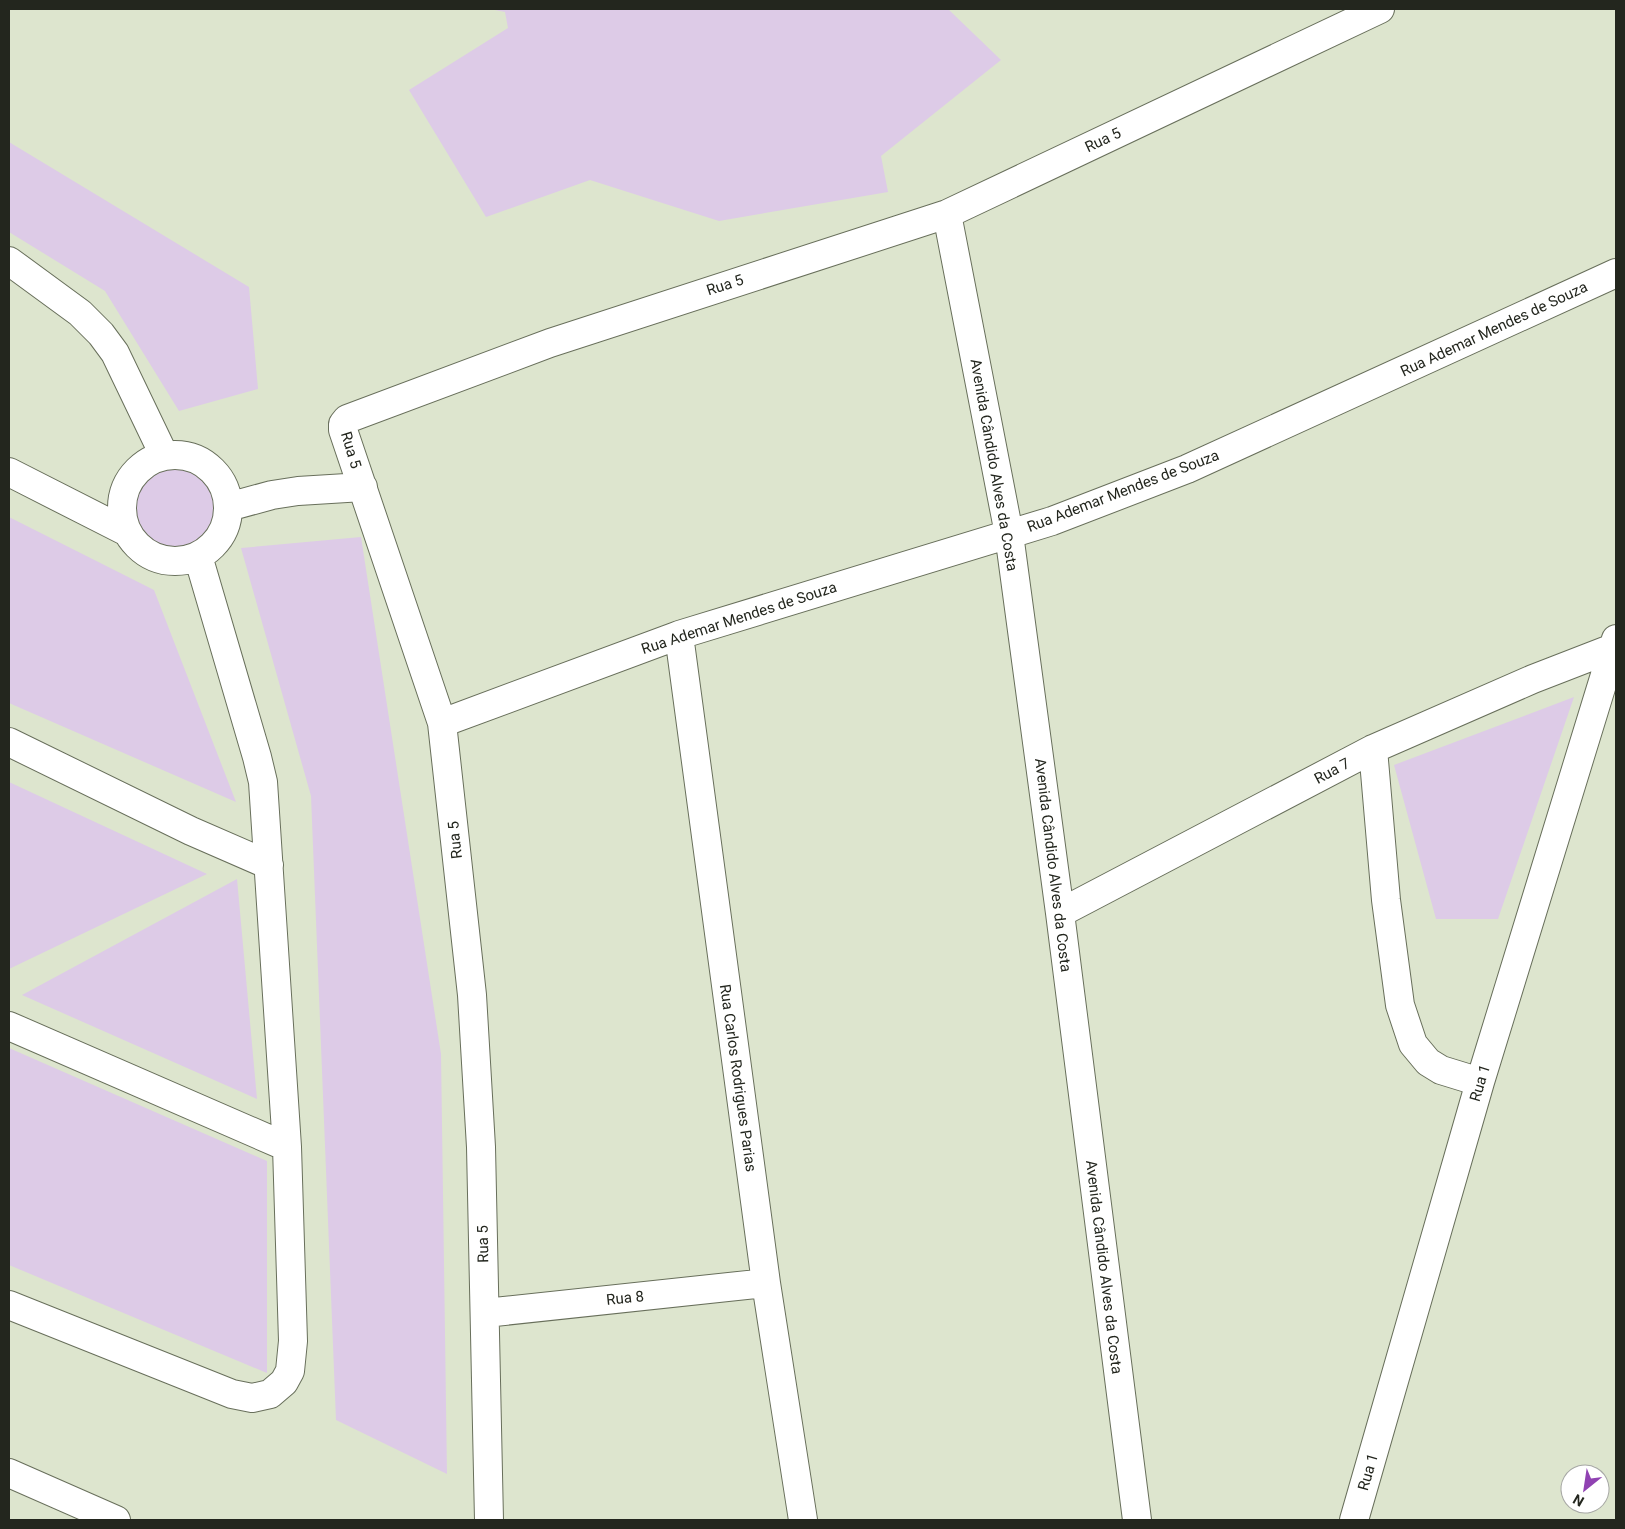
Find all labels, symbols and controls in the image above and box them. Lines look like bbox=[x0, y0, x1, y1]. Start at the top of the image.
street label: Rua 5 bbox=[1082, 124, 1124, 156]
street label: Rua 5 bbox=[704, 271, 746, 299]
street label: Rua Ademar Mendes de Souza bbox=[1398, 278, 1590, 380]
street label: Avenida Cândido Alves da Costa bbox=[966, 357, 1022, 573]
street label: Rua 5 bbox=[337, 429, 365, 471]
street label: Rua Ademar Mendes de Souza bbox=[1024, 446, 1222, 536]
street label: Rua Ademar Mendes de Souza bbox=[639, 578, 839, 658]
street label: Rua 7 bbox=[1311, 754, 1353, 788]
street label: Avenida Cândido Alves da Costa bbox=[1031, 757, 1075, 973]
street label: Rua 5 bbox=[444, 820, 466, 860]
street label: Rua Carlos Rodrigues Parias bbox=[716, 983, 760, 1173]
street label: Rua 1 bbox=[1466, 1062, 1494, 1104]
street label: Avenida Cândido Alves da Costa bbox=[1082, 1159, 1126, 1375]
street label: Rua 5 bbox=[474, 1225, 492, 1263]
street label: Rua 8 bbox=[605, 1287, 645, 1309]
street label: Rua 1 bbox=[1354, 1451, 1382, 1493]
north arrow bbox=[1560, 1464, 1610, 1514]
text: N bbox=[1570, 1491, 1587, 1510]

